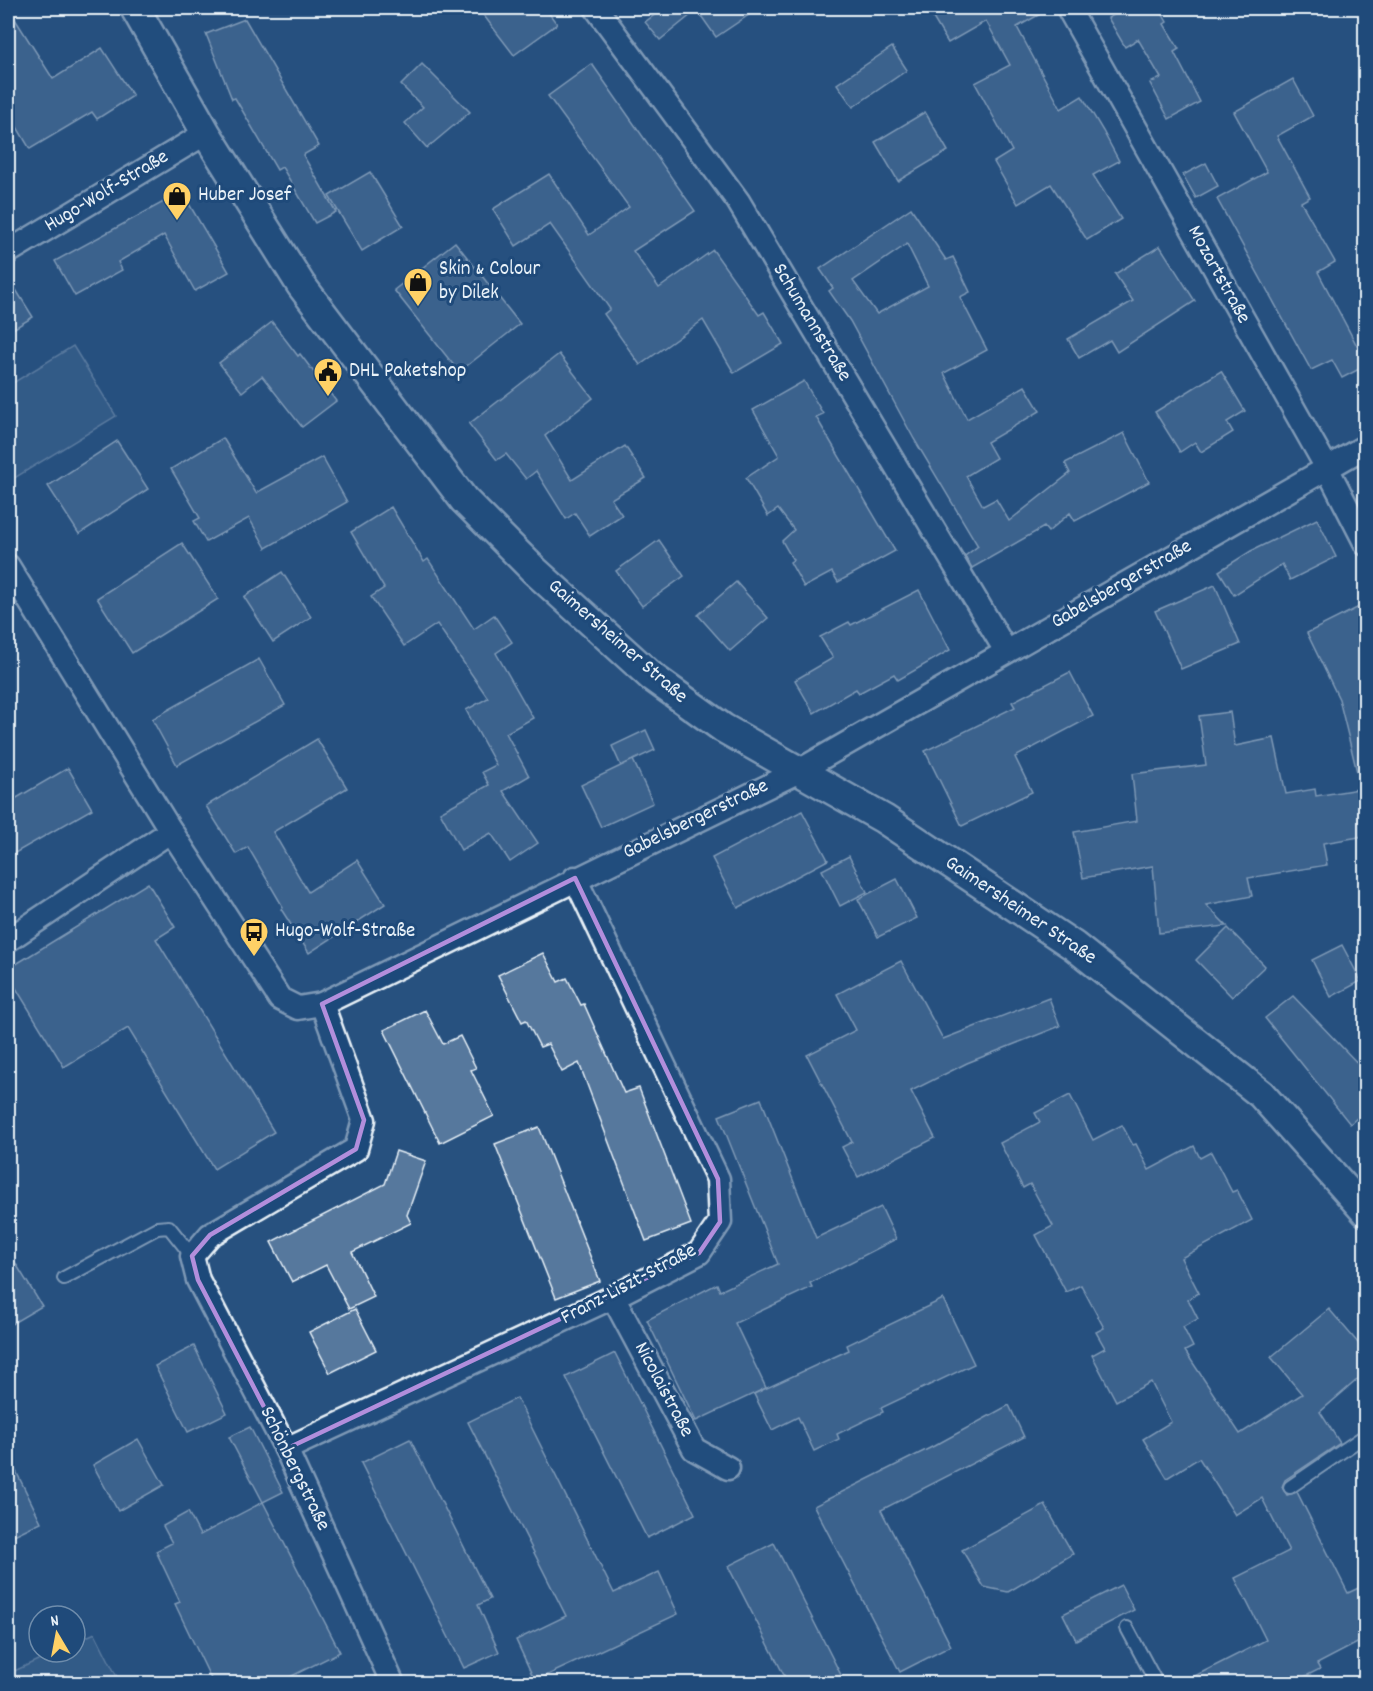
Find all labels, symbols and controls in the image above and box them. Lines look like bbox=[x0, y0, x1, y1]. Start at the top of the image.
street label: Hugo-Wolf-Straße bbox=[39, 143, 175, 241]
shop icon: Huber Josef bbox=[161, 180, 193, 222]
place label: Huber Josef bbox=[198, 181, 292, 211]
street label: Mozartstraße bbox=[1179, 220, 1257, 330]
place label: Skin & Colour by Dilek bbox=[439, 255, 540, 309]
street label: Schumannstraße bbox=[764, 258, 858, 388]
shop icon: Skin & Colour by Dilek bbox=[402, 266, 434, 308]
public building icon: DHL Paketshop bbox=[312, 356, 344, 398]
place label: DHL Paketshop bbox=[349, 357, 466, 387]
street label: Gabelsbergerstraße bbox=[1046, 532, 1198, 638]
street label: Gaimersheimer Straße bbox=[540, 572, 694, 712]
street label: Gabelsbergerstraße bbox=[618, 772, 774, 868]
street label: Gaimersheimer Straße bbox=[938, 849, 1102, 973]
bus stop icon: Hugo-Wolf-Straße bbox=[238, 916, 270, 958]
place label: Hugo-Wolf-Straße bbox=[275, 917, 415, 947]
street label: Franz-Liszt-Straße bbox=[556, 1237, 702, 1333]
street label: Nicolaistraße bbox=[625, 1337, 701, 1443]
street label: Schönbergstraße bbox=[251, 1402, 337, 1536]
north arrow bbox=[27, 1604, 87, 1664]
text: N bbox=[49, 1610, 61, 1634]

